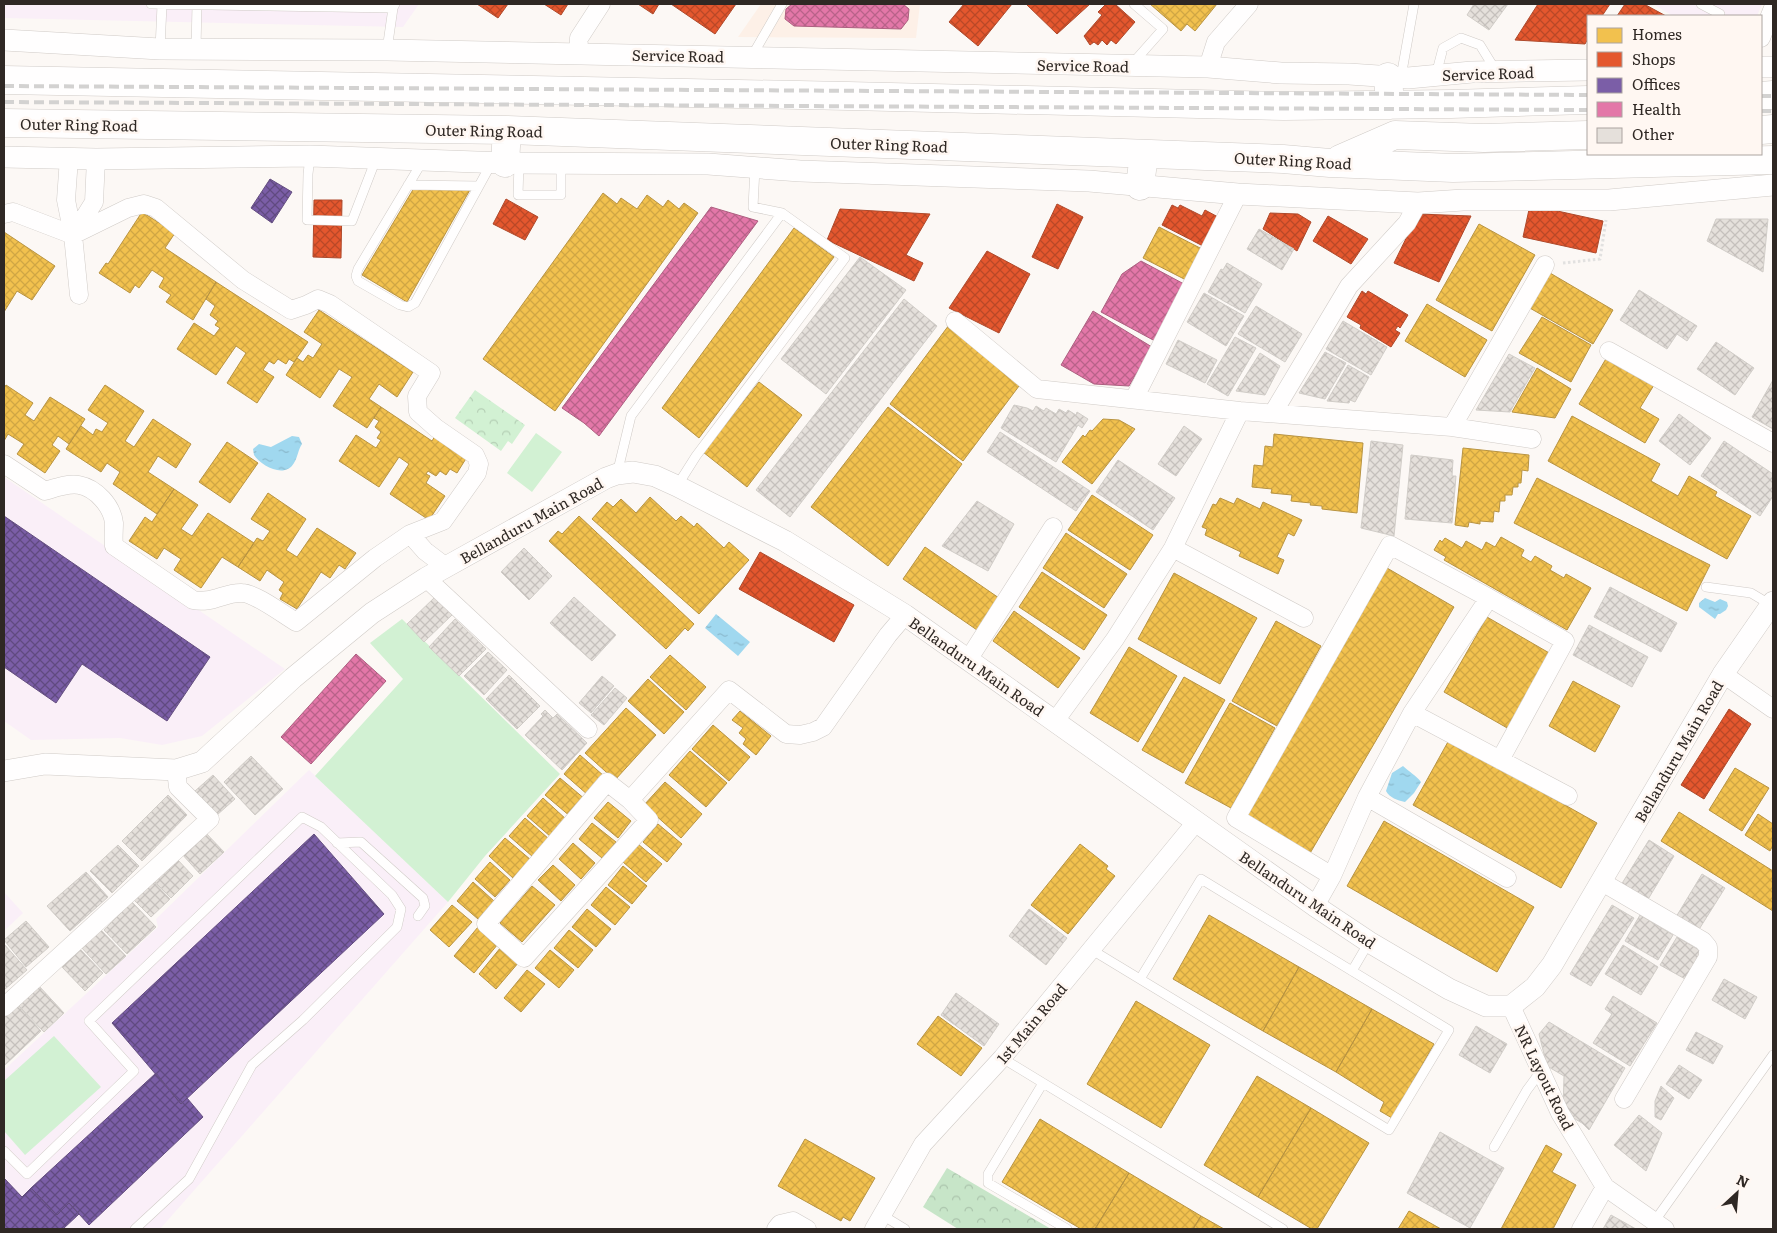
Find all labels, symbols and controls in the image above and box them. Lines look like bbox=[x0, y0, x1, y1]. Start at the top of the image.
legend bbox=[1587, 15, 1762, 155]
text: Homes bbox=[1632, 22, 1682, 45]
street label: Service Road bbox=[632, 43, 724, 67]
text: Shops bbox=[1632, 47, 1675, 70]
street label: Service Road bbox=[1037, 53, 1129, 77]
street label: Service Road bbox=[1442, 60, 1534, 86]
text: Offices bbox=[1632, 72, 1680, 95]
text: Health bbox=[1632, 97, 1681, 120]
street label: Outer Ring Road bbox=[20, 111, 138, 137]
street label: Outer Ring Road bbox=[425, 117, 543, 143]
text: Other bbox=[1632, 122, 1674, 145]
street label: Outer Ring Road bbox=[830, 130, 948, 158]
street label: Outer Ring Road bbox=[1234, 145, 1352, 175]
street label: Bellanduru Main Road bbox=[455, 471, 607, 569]
street label: Bellanduru Main Road bbox=[905, 611, 1049, 721]
street label: Bellanduru Main Road bbox=[1628, 676, 1728, 826]
street label: Bellanduru Main Road bbox=[1235, 845, 1381, 953]
street label: 1st Main Road bbox=[990, 978, 1072, 1068]
street label: NR Layout Road bbox=[1510, 1020, 1580, 1134]
north arrow bbox=[1712, 1168, 1762, 1218]
text: N bbox=[1733, 1169, 1753, 1192]

